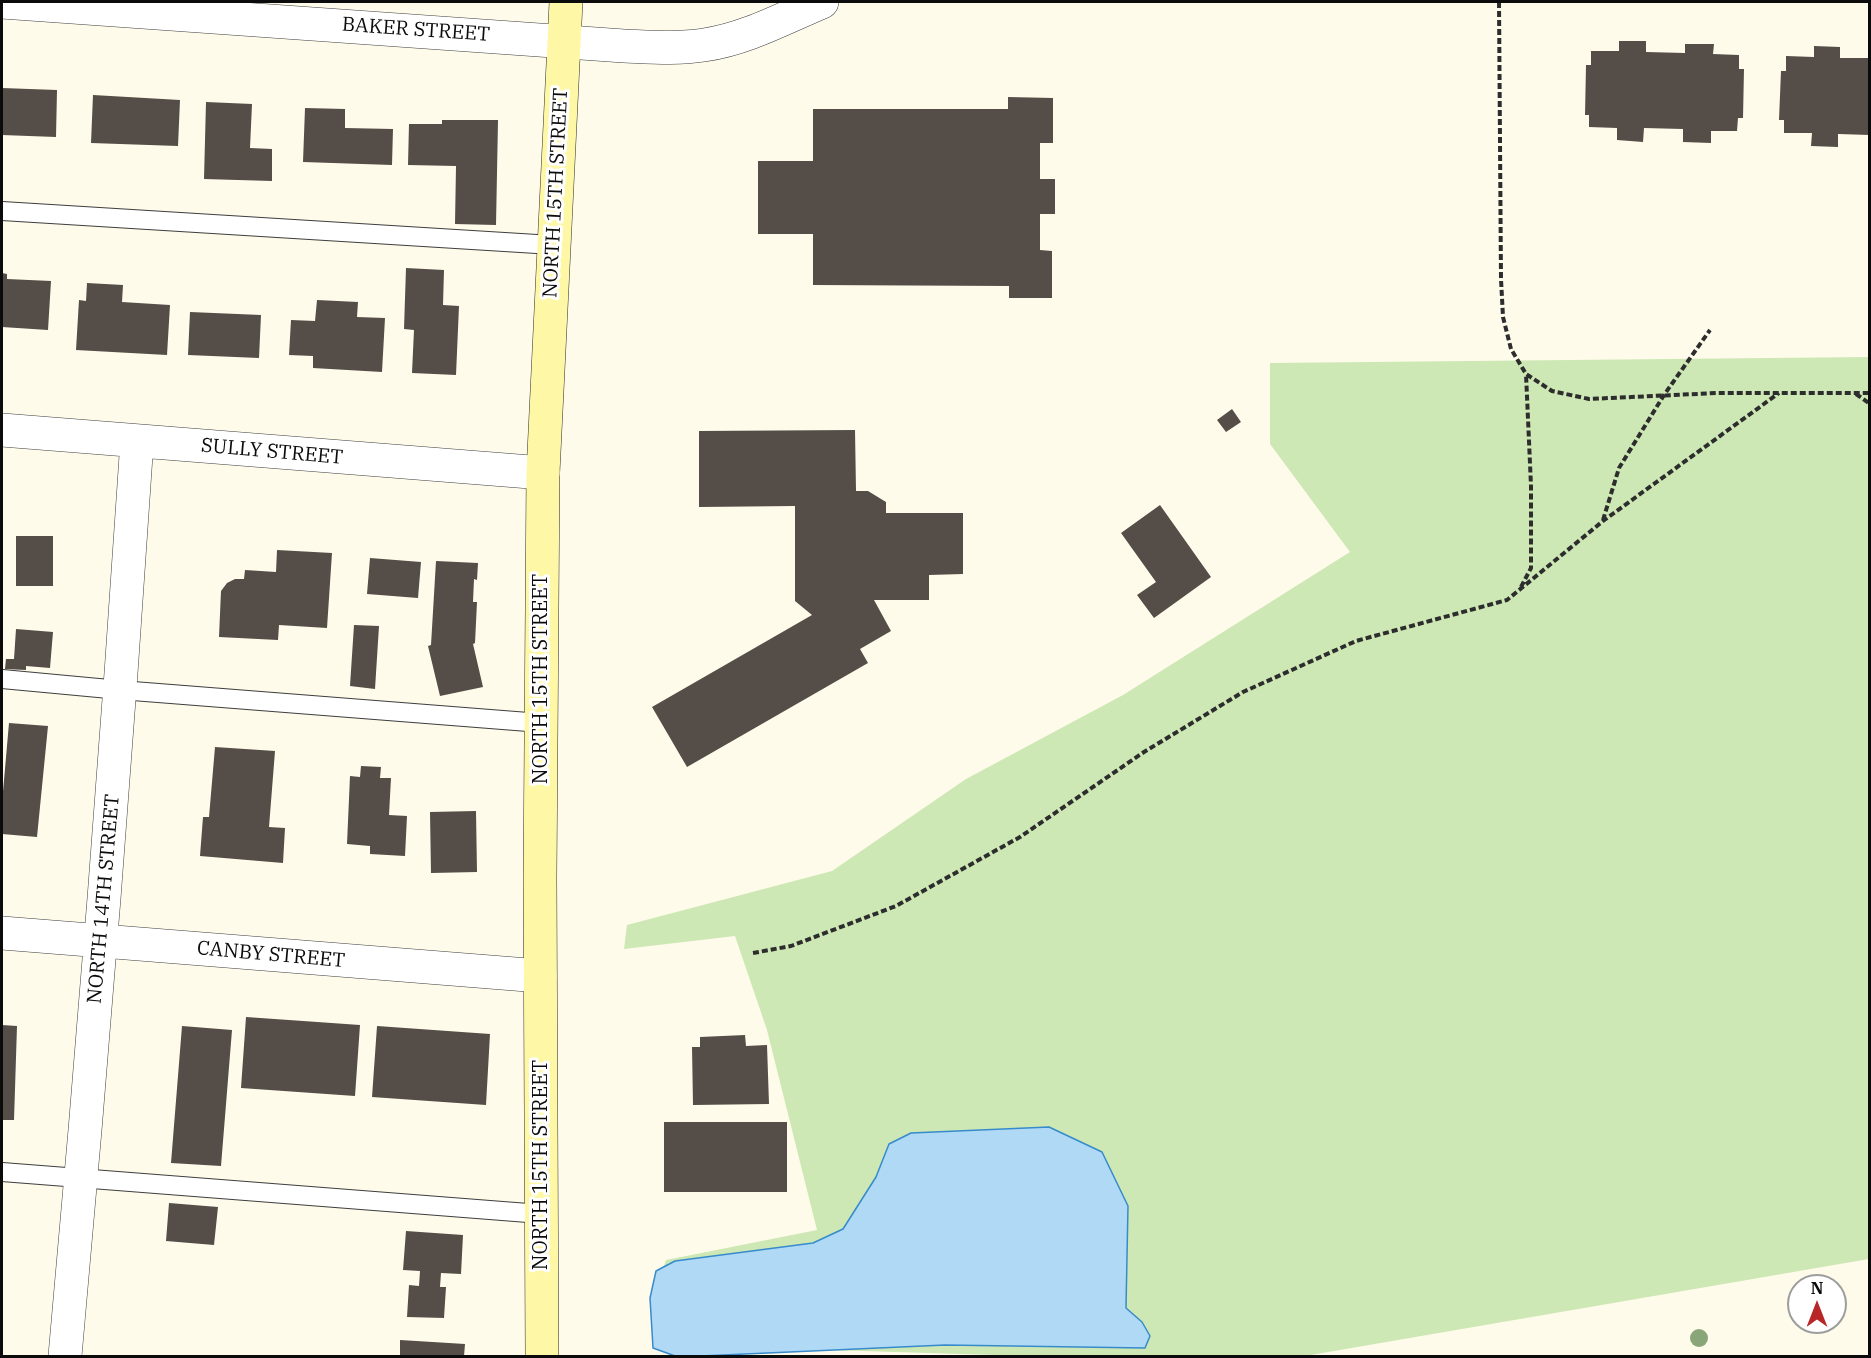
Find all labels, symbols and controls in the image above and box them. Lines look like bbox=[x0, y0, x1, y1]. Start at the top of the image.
street label: BAKER STREET bbox=[341, 13, 491, 47]
street label: NORTH 15TH STREET bbox=[539, 87, 573, 299]
street label: SULLY STREET bbox=[200, 434, 344, 470]
street label: NORTH 15TH STREET bbox=[529, 574, 553, 784]
street label: NORTH 14TH STREET bbox=[83, 793, 125, 1005]
street label: CANBY STREET bbox=[196, 937, 346, 973]
street label: NORTH 15TH STREET bbox=[529, 1060, 553, 1270]
north arrow bbox=[1787, 1274, 1847, 1334]
text: N bbox=[1811, 1278, 1823, 1298]

